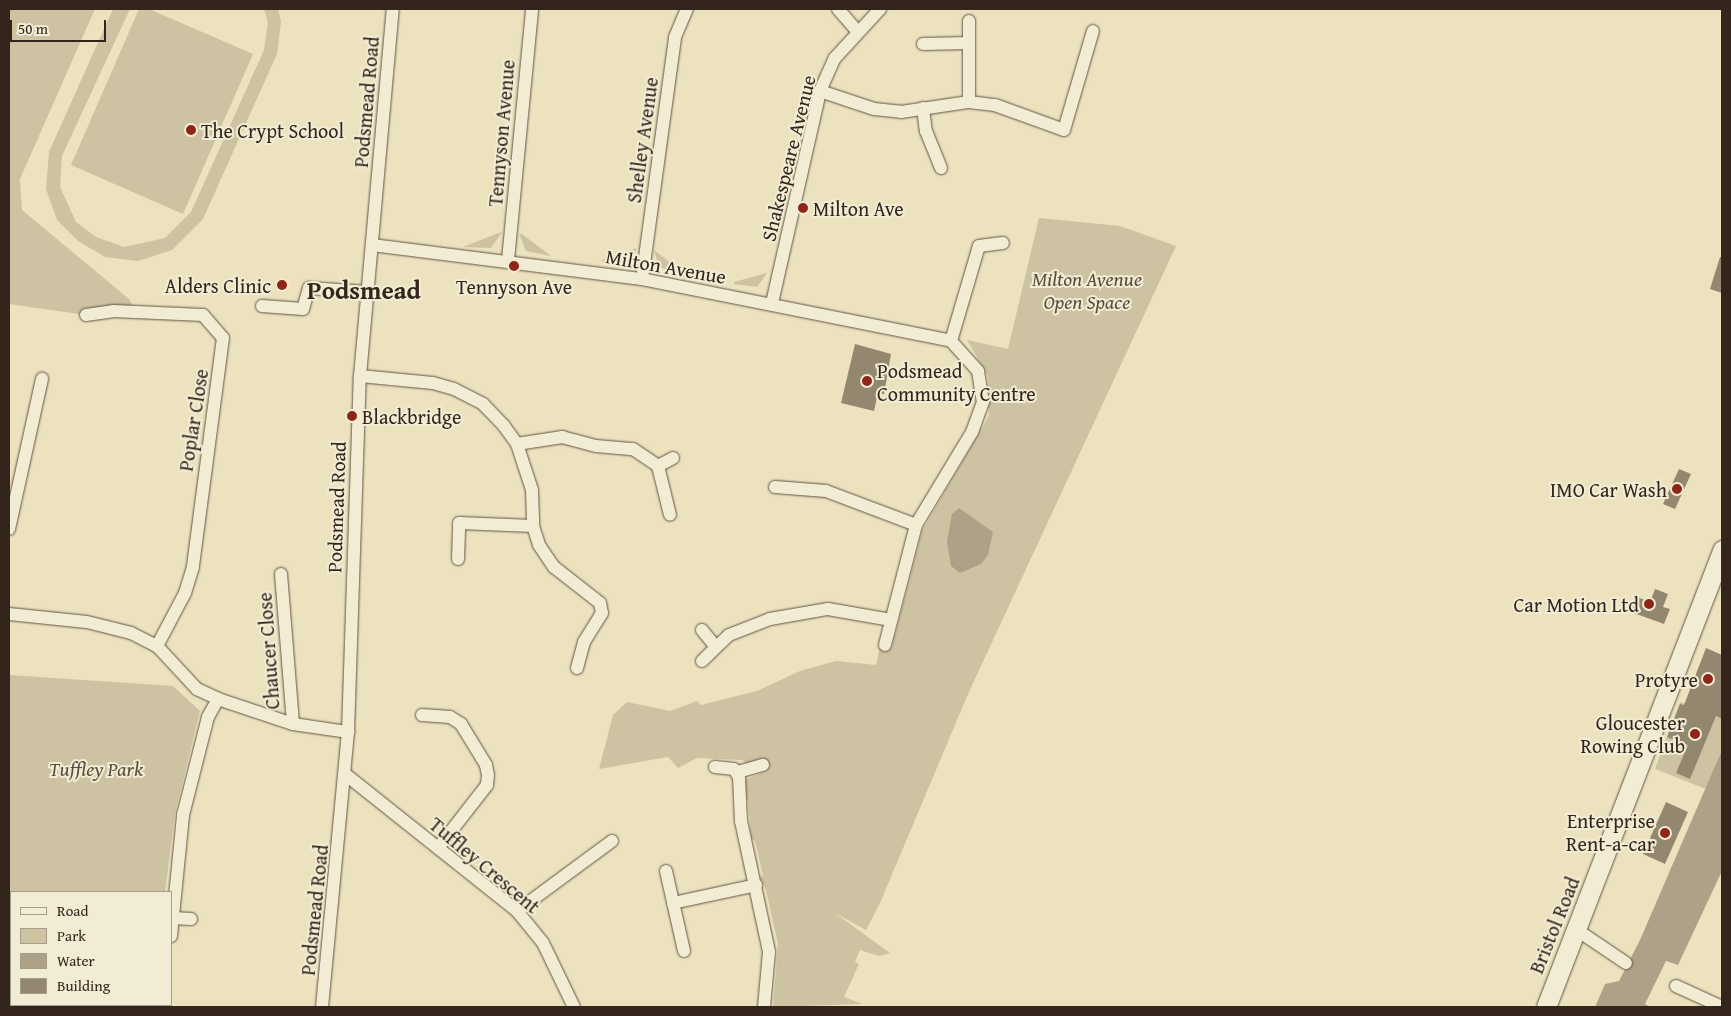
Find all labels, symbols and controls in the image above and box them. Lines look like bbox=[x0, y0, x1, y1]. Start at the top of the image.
scale bar bbox=[12, 10, 109, 42]
text: 50 m bbox=[18, 18, 48, 39]
street label: Podsmead Road bbox=[348, 35, 384, 169]
street label: Tennyson Avenue bbox=[483, 58, 519, 208]
street label: Shakespeare Avenue bbox=[756, 72, 820, 244]
street label: Shelley Avenue bbox=[621, 76, 663, 204]
place label: The Crypt School bbox=[201, 118, 344, 142]
marker: The Crypt School bbox=[185, 124, 197, 136]
place label: Milton Ave bbox=[813, 196, 904, 220]
marker: Milton Ave bbox=[797, 202, 809, 214]
street label: Milton Avenue bbox=[604, 244, 728, 288]
marker: Tennyson Ave bbox=[508, 260, 520, 272]
park label: Milton Avenue Open Space bbox=[1032, 266, 1142, 313]
place label: Alders Clinic bbox=[165, 273, 271, 297]
place label: Tennyson Ave bbox=[456, 274, 572, 298]
district label: Podsmead bbox=[307, 275, 421, 305]
marker: Alders Clinic bbox=[275, 278, 289, 292]
place label: Podsmead Community Centre bbox=[877, 358, 1036, 405]
street label: Poplar Close bbox=[173, 367, 213, 473]
marker: Podsmead Community Centre bbox=[861, 375, 873, 387]
place label: Blackbridge bbox=[362, 404, 461, 428]
marker: Blackbridge bbox=[346, 410, 358, 422]
street label: Podsmead Road bbox=[322, 441, 350, 573]
place label: IMO Car Wash bbox=[1550, 477, 1667, 501]
marker: IMO Car Wash bbox=[1671, 483, 1683, 495]
street label: Chaucer Close bbox=[252, 592, 284, 710]
place label: Car Motion Ltd bbox=[1513, 592, 1639, 616]
marker: Car Motion Ltd bbox=[1643, 598, 1655, 610]
place label: Protyre bbox=[1635, 667, 1698, 691]
marker: Protyre bbox=[1702, 673, 1714, 685]
place label: Gloucester Rowing Club bbox=[1581, 710, 1685, 757]
marker: Gloucester Rowing Club bbox=[1689, 728, 1701, 740]
park label: Tuffley Park bbox=[49, 756, 143, 780]
place label: Enterprise Rent-a-car bbox=[1566, 809, 1655, 856]
street label: Tuffley Crescent bbox=[425, 812, 545, 918]
marker: Enterprise Rent-a-car bbox=[1659, 827, 1671, 839]
street label: Podsmead Road bbox=[295, 843, 333, 977]
street label: Bristol Road bbox=[1524, 873, 1584, 977]
legend bbox=[10, 891, 172, 1006]
text: Road bbox=[57, 900, 88, 921]
text: Park bbox=[57, 925, 86, 946]
text: Water bbox=[57, 950, 95, 971]
text: Building bbox=[57, 975, 110, 996]

